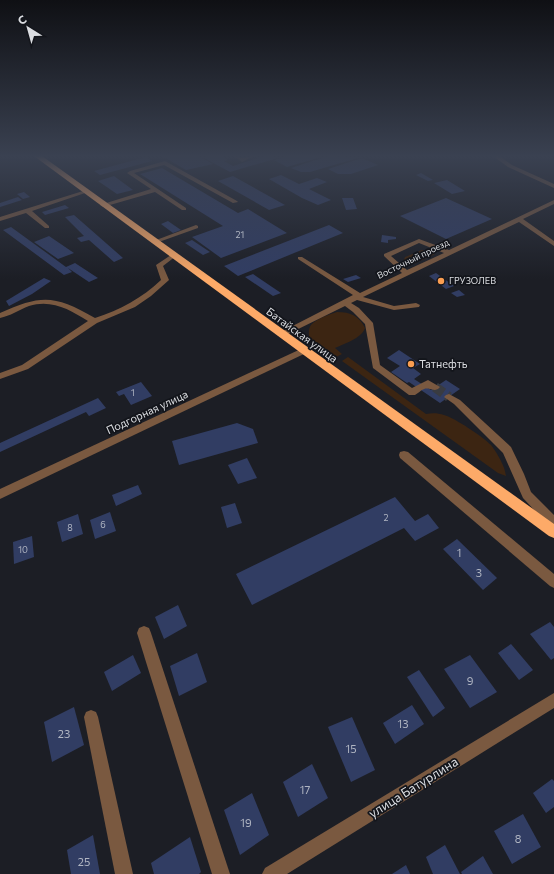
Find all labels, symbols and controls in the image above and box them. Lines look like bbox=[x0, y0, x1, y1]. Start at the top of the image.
north arrow bbox=[8, 8, 48, 48]
text: С bbox=[15, 12, 29, 27]
house number: 21 bbox=[236, 229, 244, 240]
street label: Восточный проезд bbox=[375, 236, 451, 281]
place label: ГРУЗОЛЕВ bbox=[449, 275, 496, 286]
marker: ГРУЗОЛЕВ bbox=[436, 276, 446, 286]
street label: Батайская улица bbox=[264, 304, 340, 365]
place label: Татнефть bbox=[419, 357, 468, 370]
marker: Татнефть bbox=[406, 359, 416, 369]
street label: Подгорная улица bbox=[104, 387, 190, 436]
house number: 1 bbox=[131, 387, 135, 398]
house number: 2 bbox=[384, 512, 389, 523]
house number: 6 bbox=[100, 519, 106, 530]
house number: 8 bbox=[67, 522, 73, 533]
house number: 10 bbox=[18, 544, 28, 555]
house number: 1 bbox=[457, 546, 461, 559]
house number: 3 bbox=[476, 566, 482, 579]
house number: 9 bbox=[467, 674, 474, 687]
house number: 13 bbox=[398, 717, 408, 730]
house number: 23 bbox=[58, 727, 70, 740]
house number: 15 bbox=[345, 742, 357, 755]
street label: улица Батурлина bbox=[365, 753, 461, 821]
house number: 17 bbox=[300, 783, 310, 796]
house number: 19 bbox=[240, 816, 252, 829]
house number: 8 bbox=[515, 832, 522, 845]
house number: 25 bbox=[78, 855, 90, 868]

